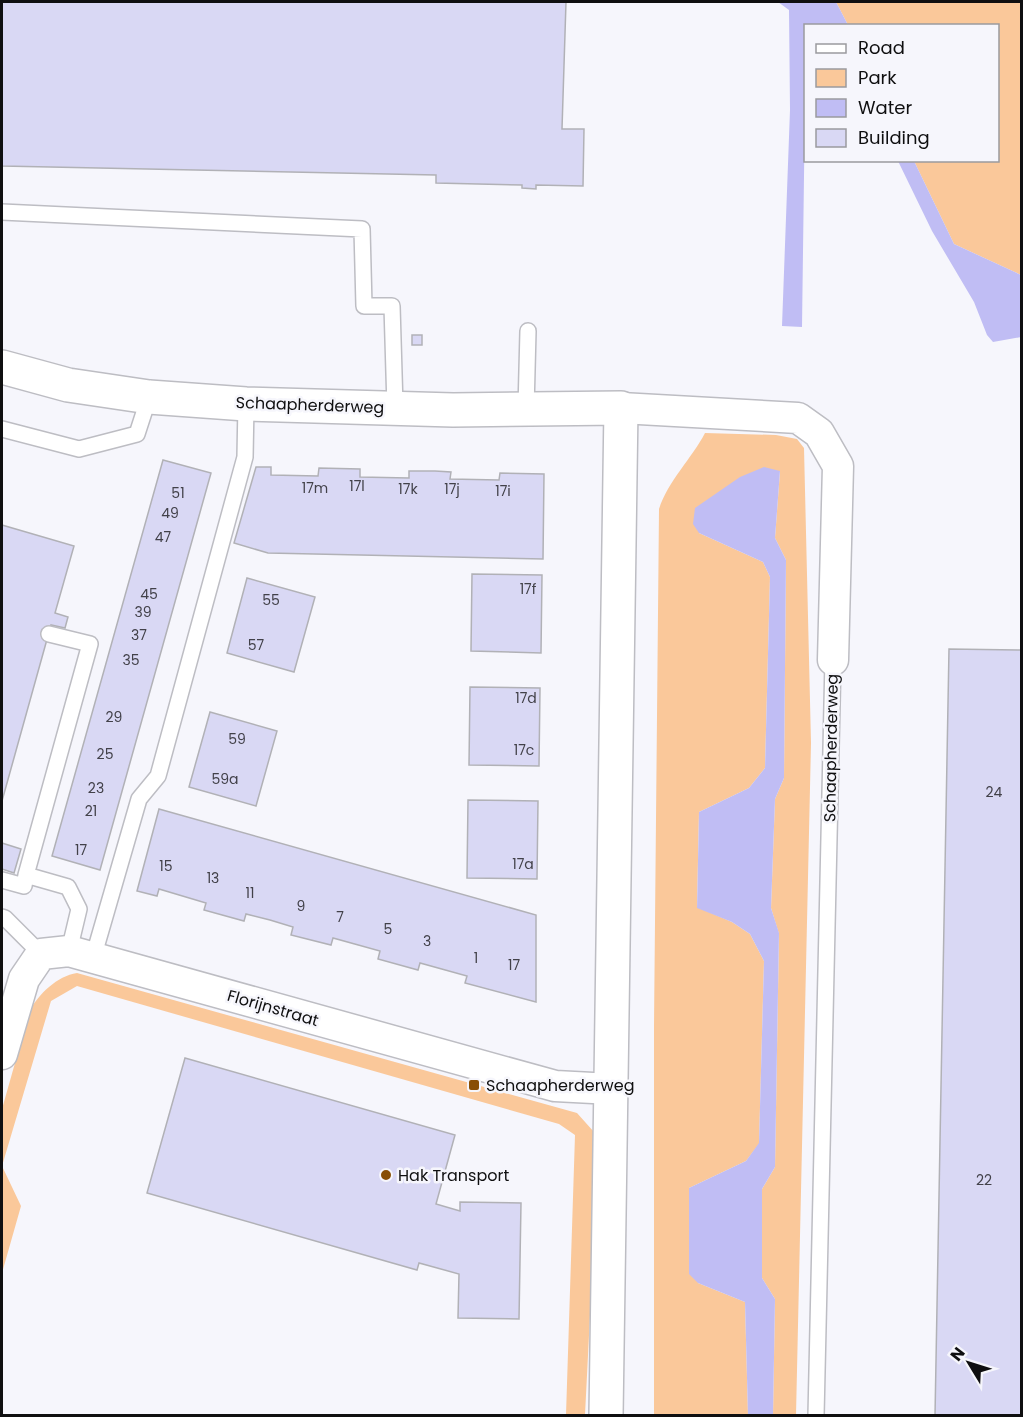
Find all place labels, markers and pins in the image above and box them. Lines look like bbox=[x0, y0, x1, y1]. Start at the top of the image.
place label: Schaapherderweg bbox=[486, 1074, 634, 1097]
marker: Schaapherderweg bbox=[467, 1078, 481, 1092]
place label: Hak Transport bbox=[398, 1164, 509, 1187]
marker: Hak Transport bbox=[379, 1168, 393, 1182]

